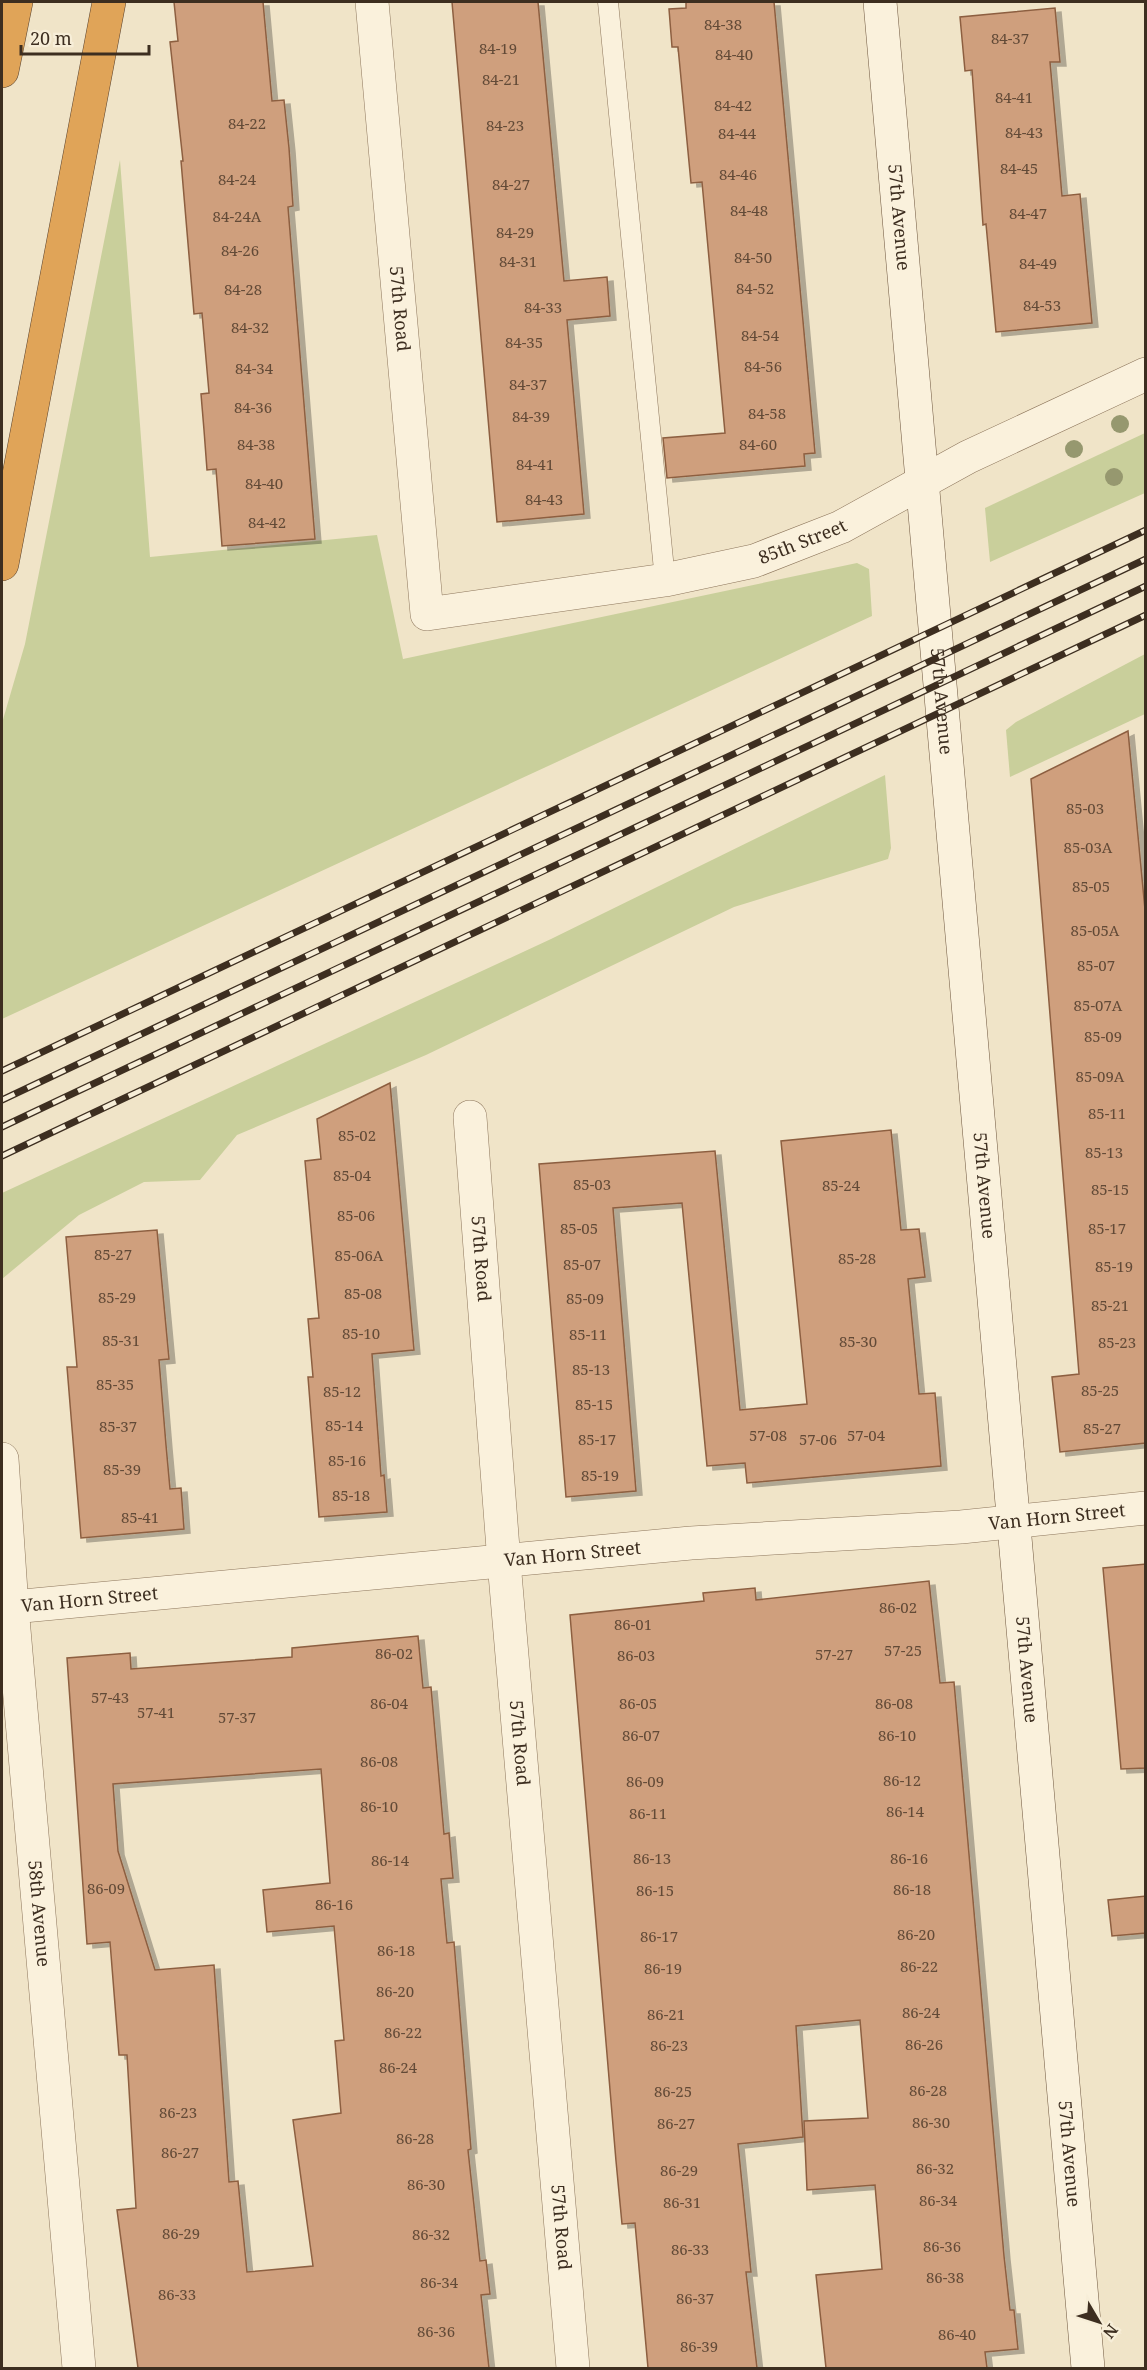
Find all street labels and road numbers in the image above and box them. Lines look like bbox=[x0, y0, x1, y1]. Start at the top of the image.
street label: 57th Avenue bbox=[883, 163, 917, 271]
street label: 57th Road bbox=[385, 265, 416, 353]
street label: 85th Street bbox=[755, 513, 851, 569]
street label: 57th Avenue bbox=[926, 647, 959, 756]
street label: 57th Avenue bbox=[968, 1131, 1002, 1240]
street label: 57th Road bbox=[467, 1215, 497, 1302]
street label: Van Horn Street bbox=[987, 1497, 1126, 1535]
street label: Van Horn Street bbox=[503, 1535, 642, 1572]
street label: Van Horn Street bbox=[20, 1580, 159, 1617]
street label: 57th Avenue bbox=[1011, 1615, 1044, 1724]
street label: 57th Road bbox=[505, 1699, 536, 1787]
street label: 58th Avenue bbox=[23, 1859, 57, 1968]
street label: 57th Avenue bbox=[1054, 2099, 1087, 2208]
street label: 57th Road bbox=[546, 2183, 578, 2271]

